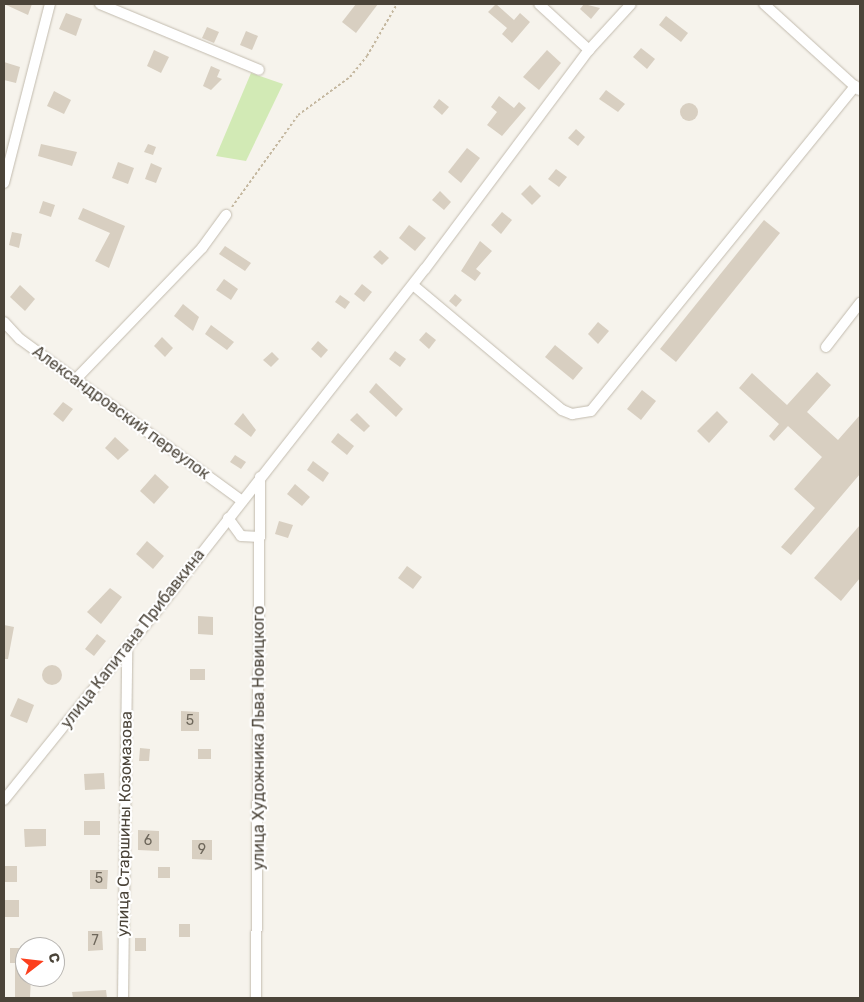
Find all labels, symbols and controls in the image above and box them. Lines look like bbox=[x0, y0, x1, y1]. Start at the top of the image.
street label: Александровский переулок bbox=[29, 342, 213, 484]
street label: улица Капитана Прибавкина bbox=[57, 545, 209, 733]
street label: улица Художника Льва Новицкого bbox=[249, 606, 269, 870]
street label: улица Старшины Козомазова bbox=[113, 711, 137, 937]
house number: 5 bbox=[186, 713, 194, 729]
house number: 6 bbox=[144, 833, 152, 849]
house number: 9 bbox=[198, 842, 206, 858]
house number: 5 bbox=[95, 871, 103, 887]
house number: 7 bbox=[91, 933, 99, 949]
north arrow bbox=[15, 937, 65, 987]
text: С bbox=[44, 951, 63, 965]

